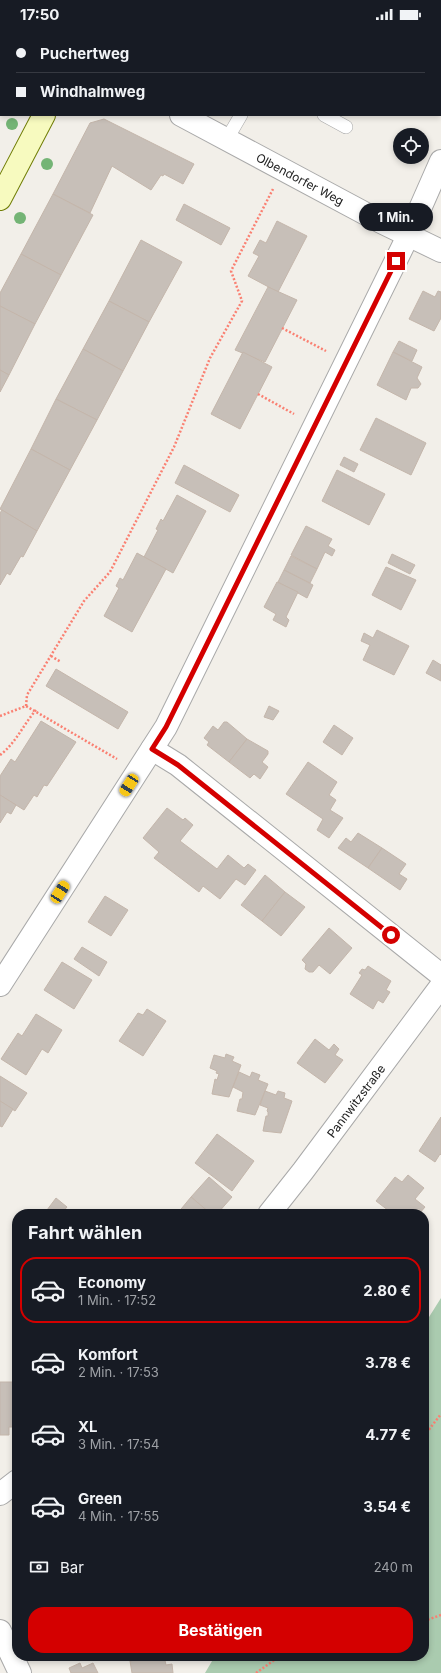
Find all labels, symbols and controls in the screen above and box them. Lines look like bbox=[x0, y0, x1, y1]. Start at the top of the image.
text: 17:50 bbox=[20, 5, 59, 24]
text: Puchertweg bbox=[40, 44, 129, 63]
text: Windhalmweg bbox=[40, 82, 145, 101]
map controls bbox=[393, 128, 429, 164]
button: locate bbox=[393, 128, 429, 164]
street label: Olbendorfer Weg bbox=[254, 150, 346, 208]
callout: 1 Min. bbox=[359, 203, 433, 231]
text: 1 Min. bbox=[378, 209, 414, 225]
route end bbox=[387, 252, 405, 270]
car bbox=[117, 772, 141, 798]
car bbox=[48, 879, 72, 905]
route start bbox=[382, 926, 400, 944]
street label: Pannwitzstraße bbox=[324, 1061, 388, 1141]
text: Fahrt wählen bbox=[28, 1222, 142, 1243]
icon: car bbox=[30, 1272, 66, 1308]
text: Economy bbox=[78, 1273, 146, 1292]
text: 2.80 € bbox=[363, 1281, 411, 1300]
text: 1 Min. · 17:52 bbox=[78, 1292, 156, 1308]
icon: car bbox=[30, 1344, 66, 1380]
text: Komfort bbox=[78, 1345, 138, 1364]
text: 3.78 € bbox=[365, 1353, 411, 1372]
text: 2 Min. · 17:53 bbox=[78, 1364, 159, 1380]
icon: car bbox=[30, 1416, 66, 1452]
text: XL bbox=[78, 1417, 98, 1436]
text: 4.77 € bbox=[365, 1425, 411, 1444]
text: 3 Min. · 17:54 bbox=[78, 1436, 159, 1452]
icon: car bbox=[30, 1488, 66, 1524]
text: Green bbox=[78, 1489, 122, 1508]
text: 3.54 € bbox=[363, 1497, 411, 1516]
text: 4 Min. · 17:55 bbox=[78, 1508, 159, 1524]
icon: cash bbox=[28, 1556, 50, 1578]
text: Bar bbox=[60, 1558, 84, 1577]
text: 240 m bbox=[374, 1559, 413, 1575]
button: Bestätigen bbox=[28, 1607, 413, 1653]

